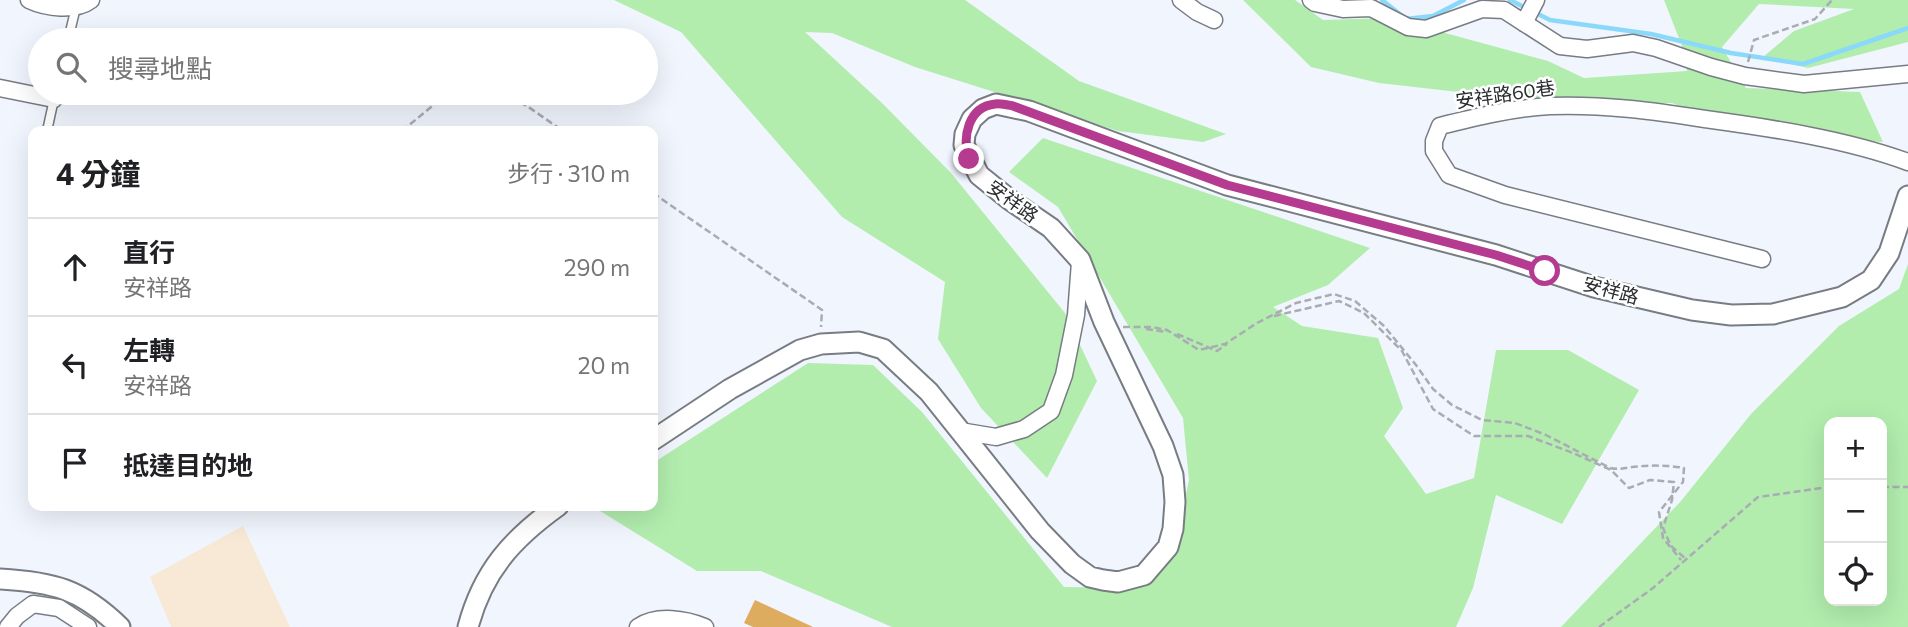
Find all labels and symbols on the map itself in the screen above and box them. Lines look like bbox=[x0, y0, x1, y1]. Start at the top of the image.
street label: 安祥路60巷 bbox=[1454, 75, 1556, 112]
route end bbox=[953, 143, 984, 174]
street label: 安祥路 bbox=[983, 175, 1043, 227]
route start bbox=[1529, 255, 1560, 286]
street label: 安祥路 bbox=[1581, 271, 1642, 308]

